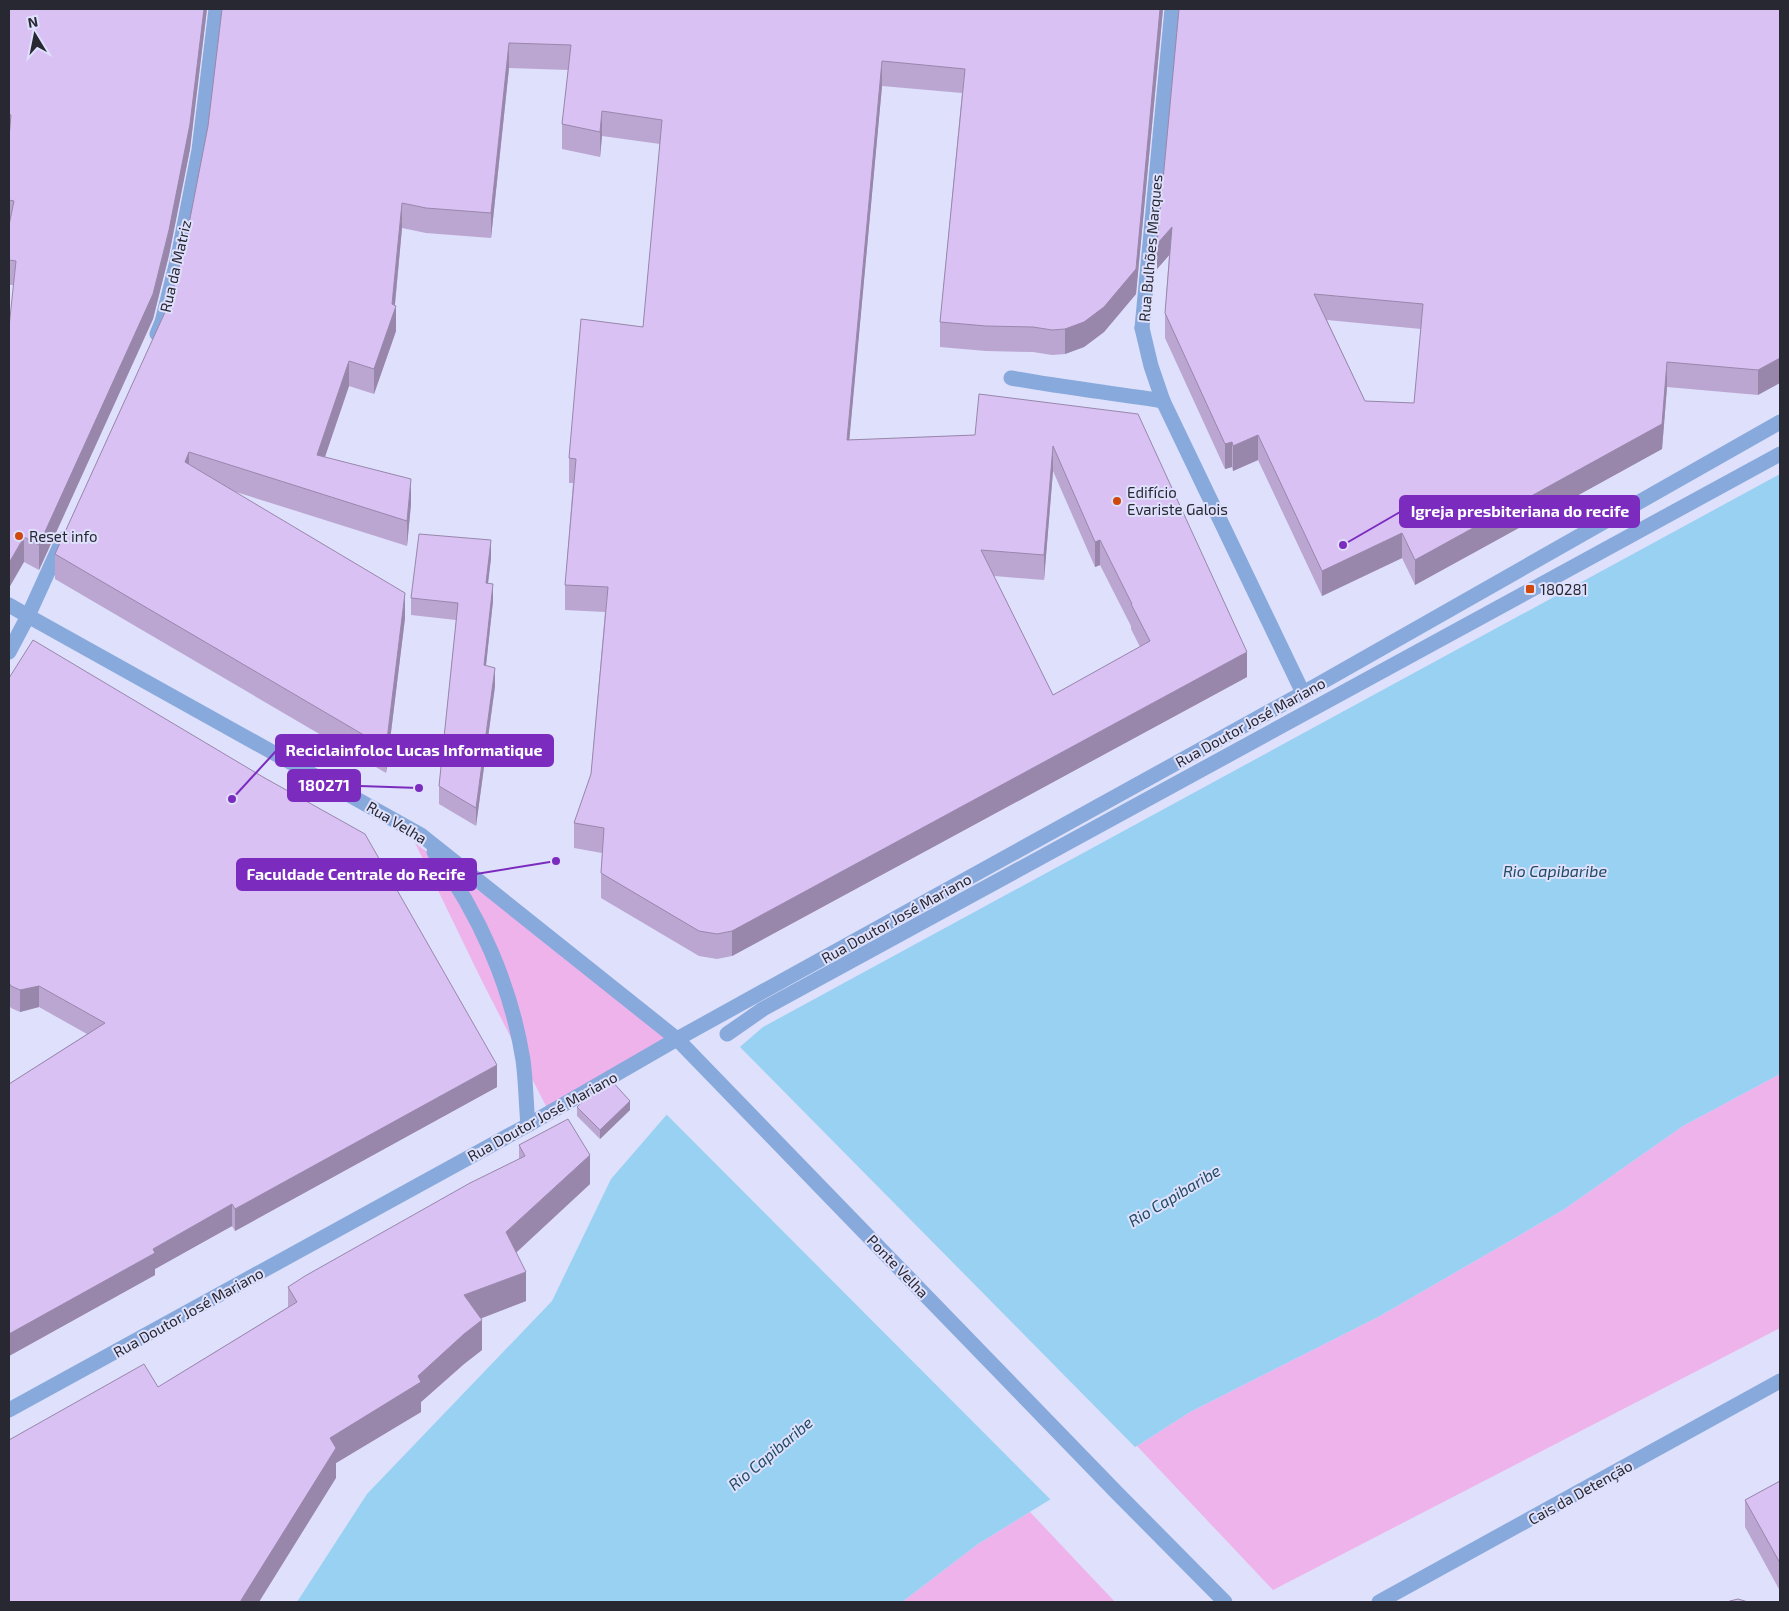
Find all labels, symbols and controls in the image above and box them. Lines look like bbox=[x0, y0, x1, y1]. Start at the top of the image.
north arrow bbox=[10, 10, 60, 60]
text: N bbox=[26, 12, 39, 31]
street label: Rua Bulhões Marques bbox=[1135, 174, 1165, 322]
street label: Rua da Matriz bbox=[156, 218, 194, 314]
place label: Edifício Evariste Galois bbox=[1127, 483, 1228, 518]
marker: Edifício Evariste Galois bbox=[1111, 495, 1123, 507]
callout: Igreja presbiteriana do recife bbox=[1400, 496, 1639, 527]
text: Igreja presbiteriana do recife bbox=[1411, 501, 1629, 520]
place label: Reset info bbox=[29, 527, 98, 545]
marker: Reset info bbox=[13, 530, 25, 542]
place label: 180281 bbox=[1540, 580, 1588, 598]
marker: 180281 bbox=[1524, 583, 1536, 595]
street label: Rua Doutor José Mariano bbox=[1172, 673, 1328, 771]
callout: Reciclainfoloc Lucas Informatique bbox=[276, 735, 553, 766]
text: Reciclainfoloc Lucas Informatique bbox=[286, 740, 542, 759]
callout: 180271 bbox=[288, 770, 360, 801]
text: 180271 bbox=[298, 775, 350, 794]
street label: Rua Velha bbox=[364, 797, 430, 847]
callout: Faculdade Centrale do Recife bbox=[237, 859, 476, 890]
water label: Rio Capibaribe bbox=[1503, 861, 1607, 880]
text: Faculdade Centrale do Recife bbox=[246, 864, 466, 883]
street label: Rua Doutor José Mariano bbox=[818, 869, 974, 967]
street label: Rua Doutor José Mariano bbox=[464, 1067, 620, 1165]
water label: Rio Capibaribe bbox=[1124, 1160, 1224, 1230]
street label: Ponte Velha bbox=[863, 1231, 933, 1301]
street label: Rua Doutor José Mariano bbox=[110, 1263, 266, 1361]
water label: Rio Capibaribe bbox=[724, 1412, 816, 1494]
street label: Cais da Detenção bbox=[1525, 1456, 1636, 1529]

